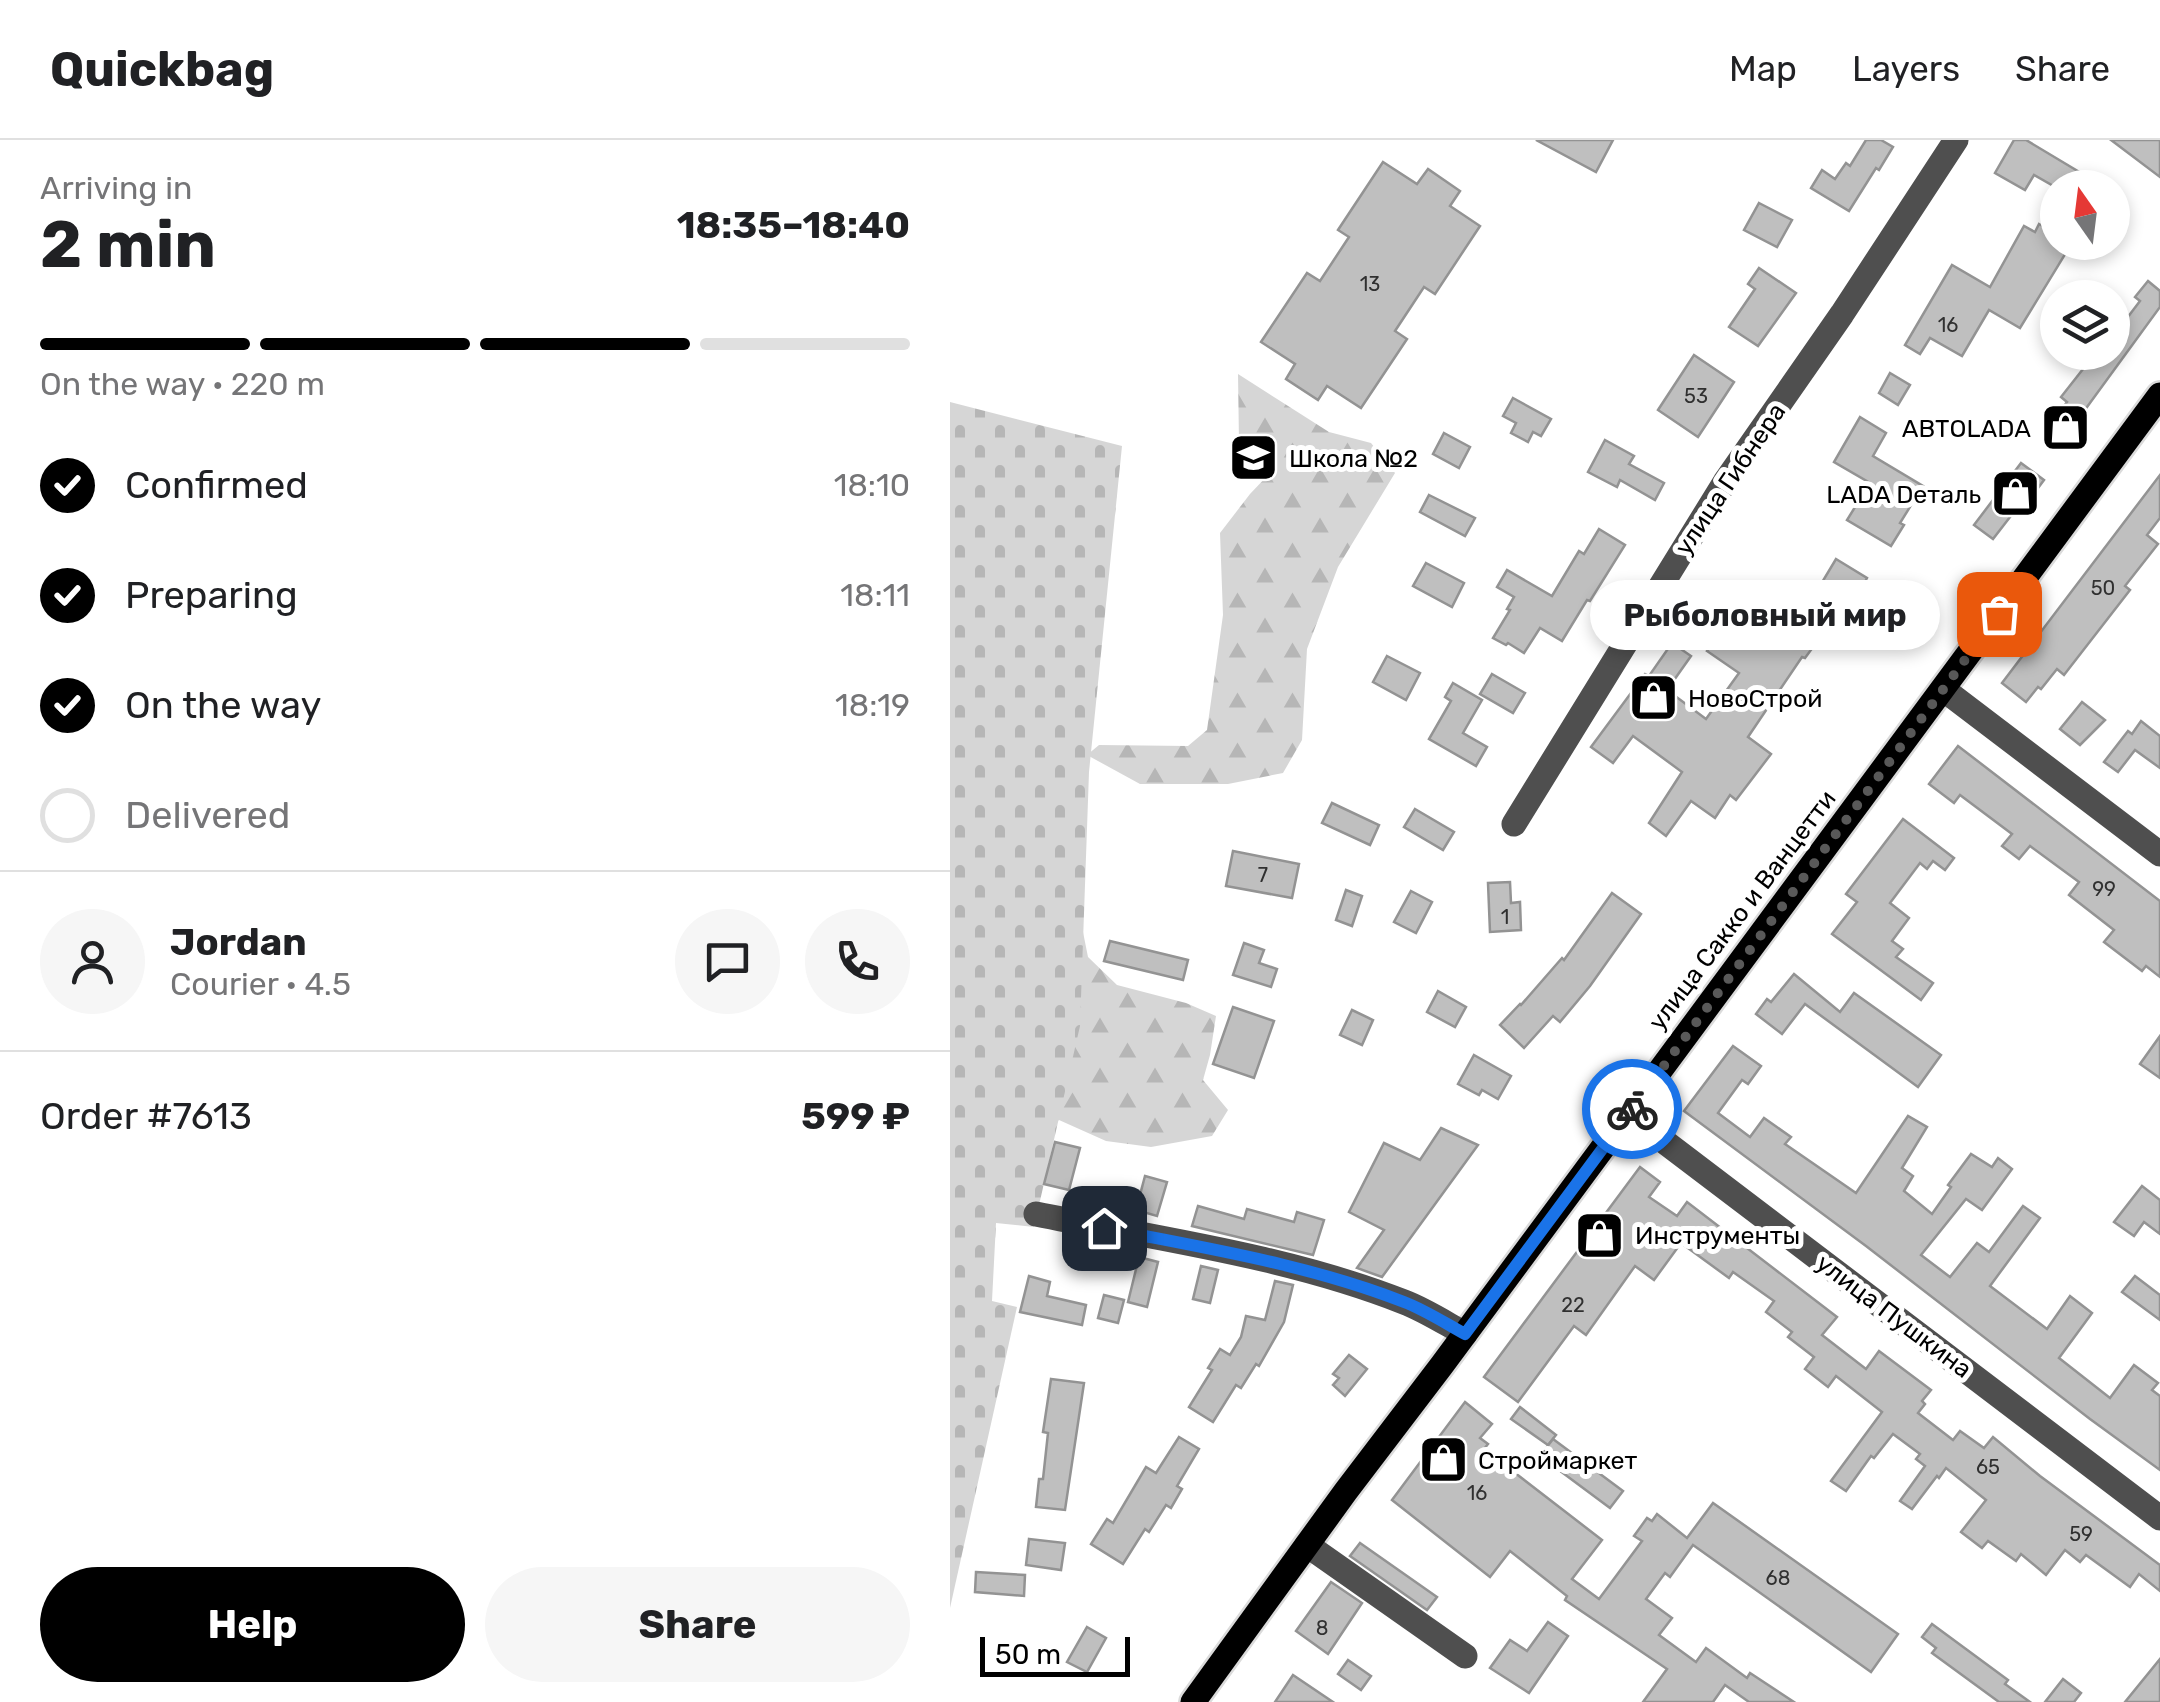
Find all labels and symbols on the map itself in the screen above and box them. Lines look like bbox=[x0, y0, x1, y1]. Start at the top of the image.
north arrow bbox=[2040, 170, 2130, 260]
house number: 13 bbox=[1360, 272, 1380, 296]
house number: 16 bbox=[1938, 313, 1958, 337]
house number: 53 bbox=[1684, 384, 1708, 408]
street label: улица Гибнера bbox=[1669, 398, 1791, 560]
shop icon: АВТОLADA bbox=[2040, 402, 2092, 454]
place label: АВТОLADA bbox=[1902, 414, 2031, 443]
school or university icon: Школа №2 bbox=[1228, 432, 1280, 484]
place label: Школа №2 bbox=[1289, 444, 1418, 473]
shop icon: LADA Dеталь bbox=[1990, 468, 2042, 520]
place label: LADA Dеталь bbox=[1826, 480, 1981, 509]
pin bbox=[1957, 572, 2042, 657]
house number: 50 bbox=[2091, 576, 2115, 600]
callout: Рыболовный мир bbox=[1589, 579, 1939, 649]
shop icon: НовоСтрой bbox=[1627, 672, 1679, 724]
place label: НовоСтрой bbox=[1688, 684, 1823, 713]
street label: улица Сакко и Ванцетти bbox=[1642, 784, 1842, 1036]
house number: 7 bbox=[1258, 863, 1268, 887]
house number: 99 bbox=[2092, 877, 2116, 901]
house number: 1 bbox=[1501, 905, 1509, 929]
courier bbox=[1582, 1059, 1682, 1159]
pin bbox=[1062, 1186, 1147, 1271]
shop icon: Инструменты bbox=[1574, 1209, 1626, 1261]
place label: Инструменты bbox=[1635, 1221, 1800, 1250]
street label: улица Пушкина bbox=[1811, 1248, 1977, 1384]
house number: 22 bbox=[1561, 1293, 1585, 1317]
shop icon: Строймаркет bbox=[1417, 1434, 1469, 1486]
place label: Строймаркет bbox=[1478, 1446, 1637, 1475]
house number: 65 bbox=[1976, 1455, 2000, 1479]
house number: 16 bbox=[1467, 1481, 1487, 1505]
house number: 59 bbox=[2069, 1522, 2093, 1546]
house number: 68 bbox=[1766, 1566, 1790, 1590]
house number: 8 bbox=[1316, 1616, 1328, 1640]
scale bar bbox=[980, 1632, 1130, 1676]

